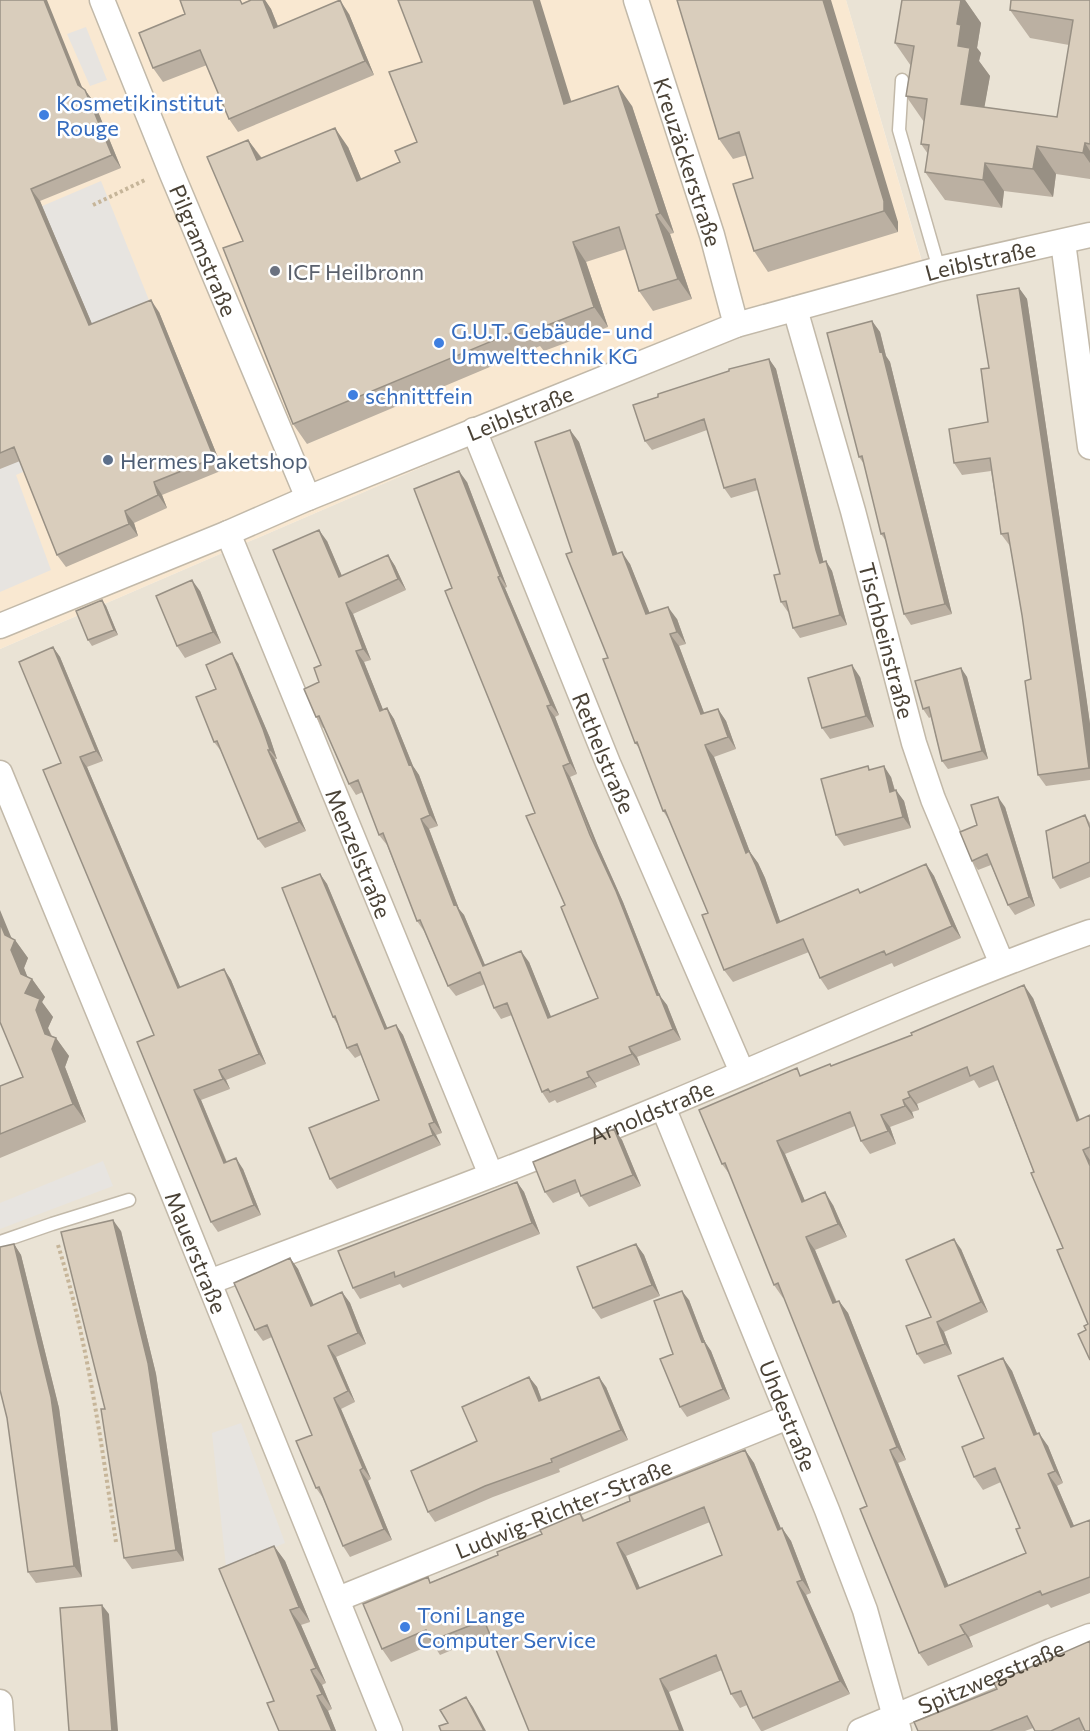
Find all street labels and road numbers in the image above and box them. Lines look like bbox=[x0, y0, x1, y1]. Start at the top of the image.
street label: Kreuzäckerstraße bbox=[648, 74, 728, 249]
street label: Pilgramstraße bbox=[164, 180, 244, 320]
street label: Leiblstraße bbox=[922, 234, 1038, 286]
street label: Leiblstraße bbox=[463, 379, 577, 446]
street label: Tischbeinstraße bbox=[854, 560, 920, 721]
street label: Rethelstraße bbox=[567, 688, 642, 817]
street label: Menzelstraße bbox=[321, 784, 398, 922]
street label: Arnoldstraße bbox=[585, 1074, 717, 1149]
street label: Mauerstraße bbox=[160, 1187, 233, 1317]
street label: Uhdestraße bbox=[754, 1356, 823, 1475]
street label: Ludwig-Richter-Straße bbox=[451, 1452, 675, 1564]
street label: Spitzwegstraße bbox=[914, 1634, 1068, 1719]

